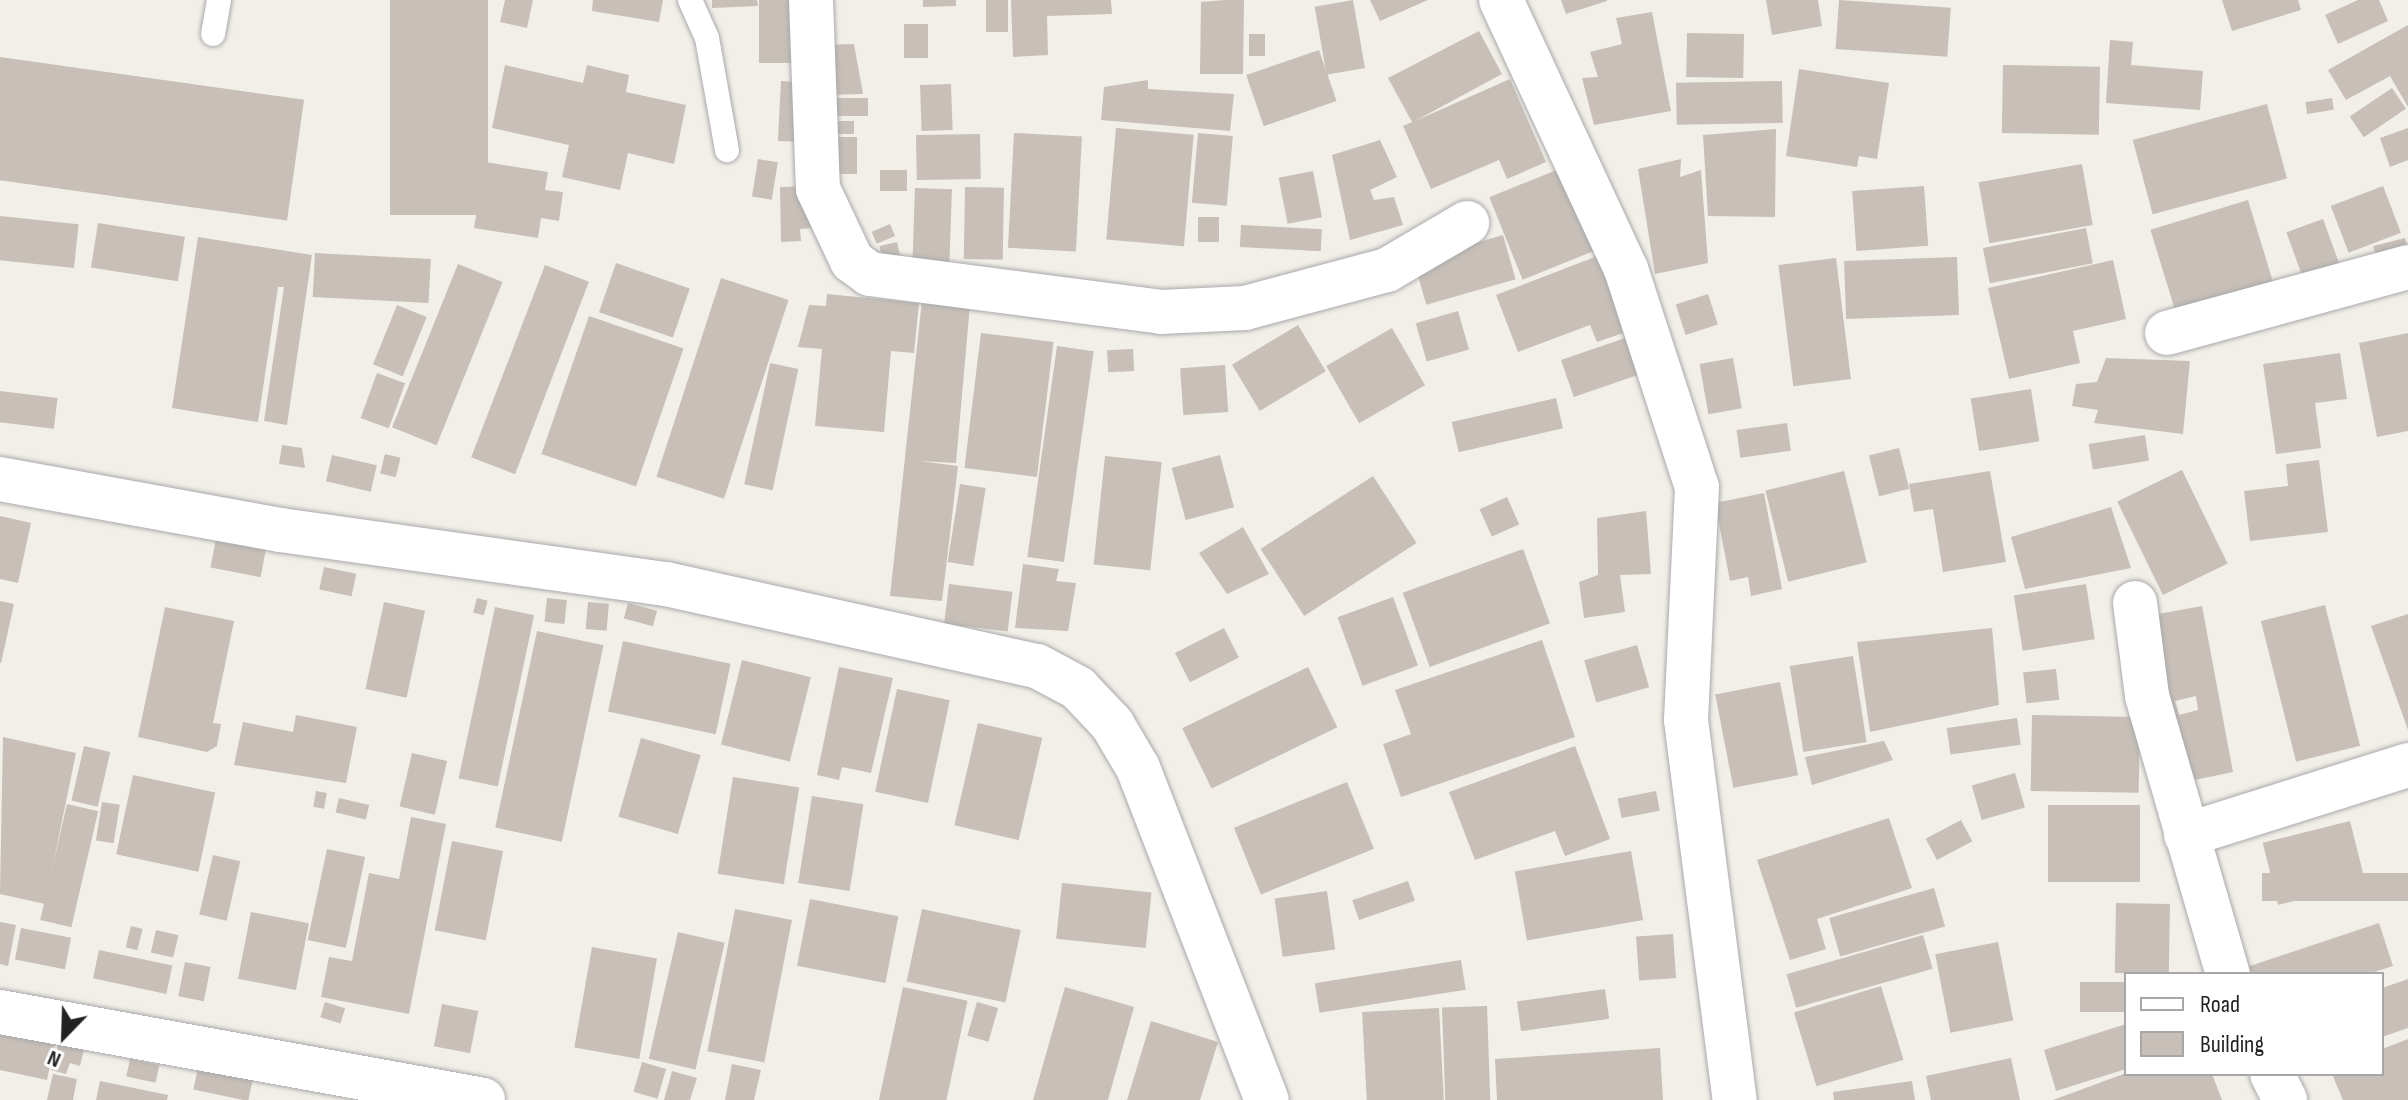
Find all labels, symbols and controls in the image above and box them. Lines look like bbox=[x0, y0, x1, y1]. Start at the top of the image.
legend bbox=[2124, 972, 2384, 1076]
text: Road bbox=[2200, 990, 2240, 1019]
north arrow bbox=[24, 996, 104, 1076]
text: Building bbox=[2200, 1030, 2264, 1059]
text: N bbox=[44, 1044, 65, 1073]

